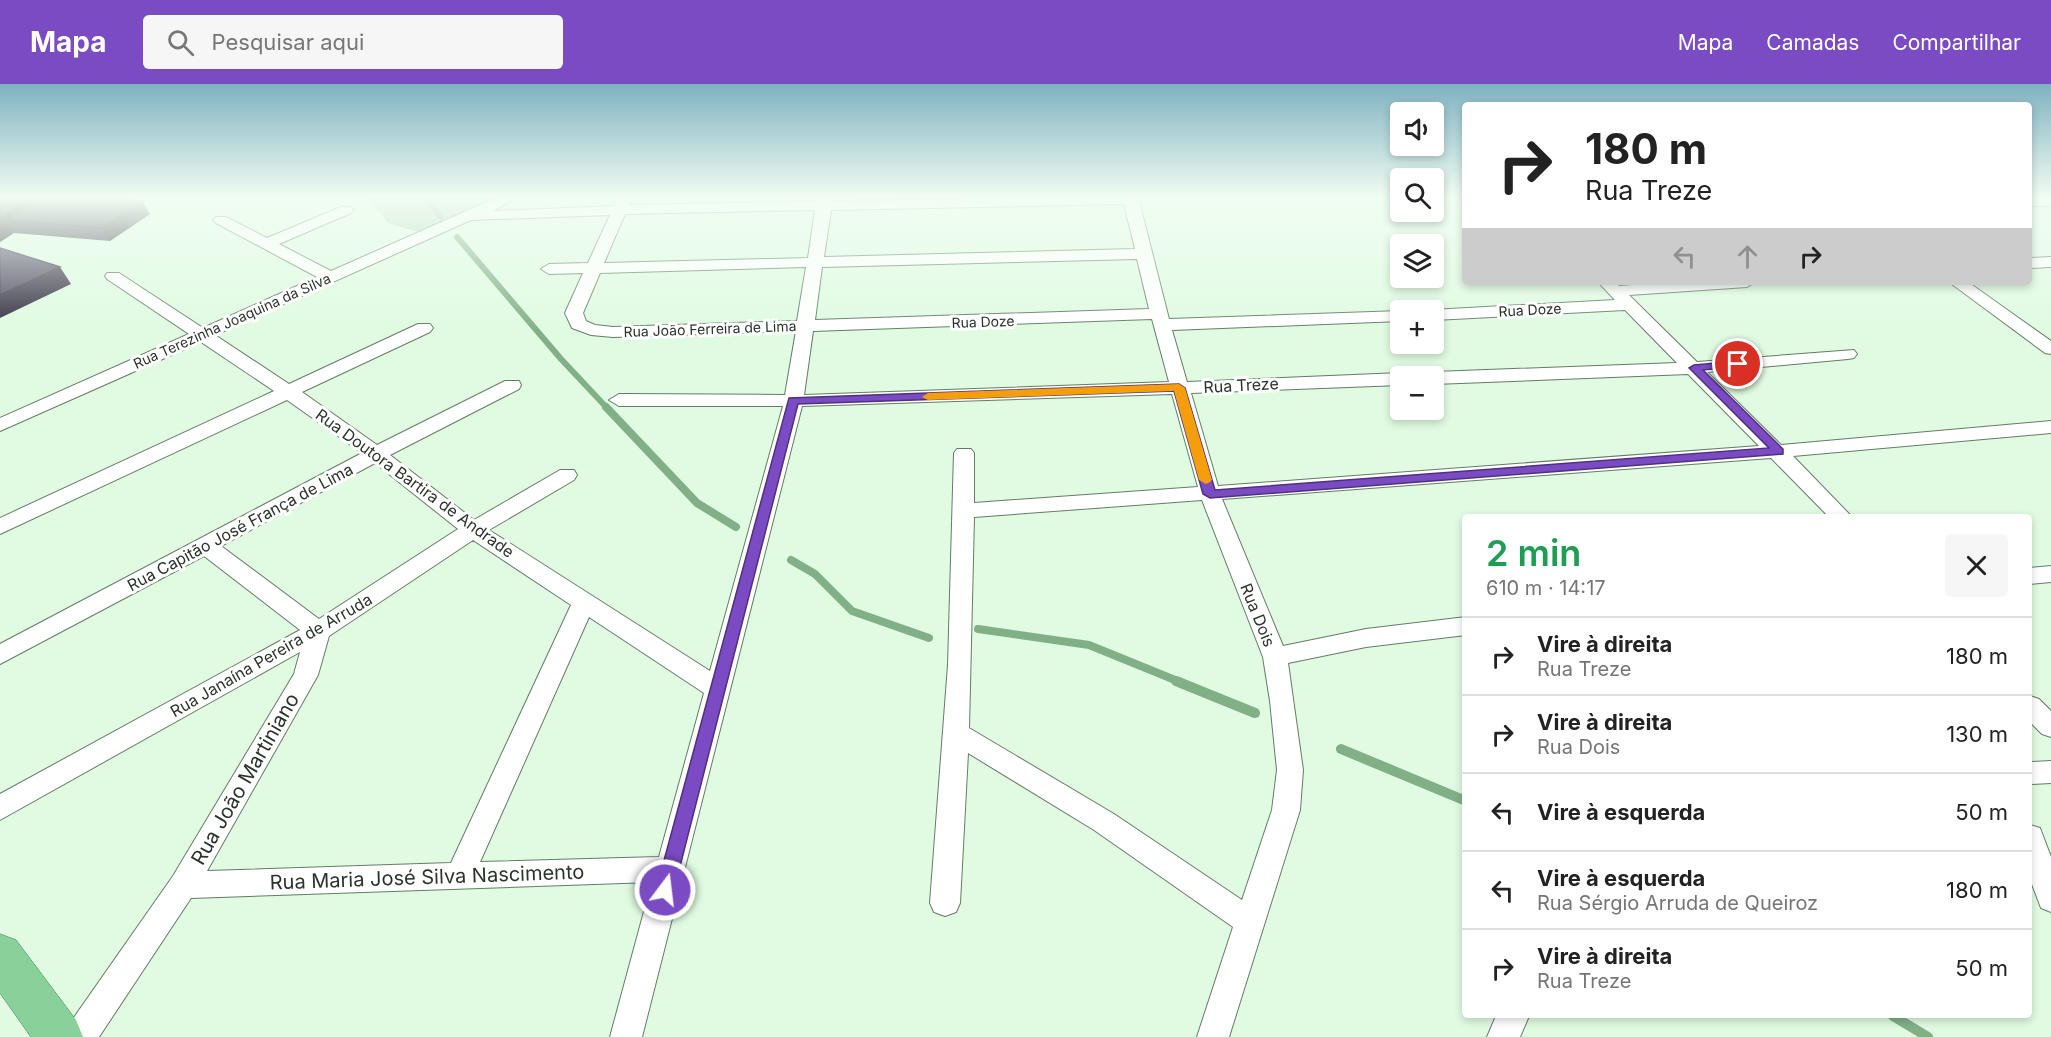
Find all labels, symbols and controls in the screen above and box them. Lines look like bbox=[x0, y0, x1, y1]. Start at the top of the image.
search box bbox=[143, 15, 563, 69]
text: Mapa bbox=[30, 25, 107, 59]
icon: search bbox=[164, 26, 197, 59]
text: Pesquisar aqui bbox=[212, 29, 364, 55]
text: Mapa bbox=[1678, 30, 1733, 55]
text: Camadas bbox=[1766, 30, 1859, 55]
text: Compartilhar bbox=[1892, 30, 2021, 55]
map controls bbox=[1390, 102, 1444, 420]
button: sound bbox=[1390, 102, 1444, 156]
text: 180 m bbox=[1585, 123, 1707, 174]
icon: right bbox=[1486, 126, 1564, 204]
button: search bbox=[1390, 168, 1444, 222]
text: Rua Treze bbox=[1585, 174, 1712, 207]
button: layers bbox=[1390, 234, 1444, 288]
icon: left bbox=[1668, 240, 1701, 273]
icon: ahead bbox=[1731, 240, 1764, 273]
icon: right bbox=[1794, 240, 1827, 273]
street label: Rua Terezinha Joaquina da Silva bbox=[130, 269, 333, 372]
street label: Rua Doze bbox=[1498, 299, 1562, 320]
button: + bbox=[1390, 300, 1444, 354]
street label: Rua Doze bbox=[951, 312, 1015, 331]
street label: Rua João Ferreira de Lima bbox=[623, 317, 797, 340]
pin bbox=[1712, 338, 1763, 389]
icon: arrive bbox=[1721, 347, 1754, 380]
button: − bbox=[1390, 366, 1444, 420]
street label: Rua Treze bbox=[1203, 373, 1279, 397]
street label: Rua Doutora Bartira de Andrade bbox=[312, 404, 518, 562]
street label: Rua Capitão José França de Lima bbox=[124, 459, 356, 595]
text: 2 min bbox=[1486, 531, 1581, 575]
button: close bbox=[1945, 534, 2008, 597]
text: 610 m · 14:17 bbox=[1486, 576, 1606, 600]
street label: Rua Dois bbox=[1236, 580, 1280, 650]
street label: Rua Janaína Pereira de Arruda bbox=[167, 589, 375, 721]
text: Vire à direita bbox=[1537, 631, 1672, 657]
icon: right bbox=[1486, 640, 1519, 673]
text: 180 m bbox=[1946, 643, 2008, 669]
text: Rua Treze bbox=[1537, 657, 1631, 681]
street label: Rua João Martiniano bbox=[186, 689, 304, 869]
text: Vire à direita bbox=[1537, 709, 1672, 735]
icon: right bbox=[1486, 718, 1519, 751]
text: 130 m bbox=[1946, 721, 2008, 747]
text: Rua Dois bbox=[1537, 735, 1620, 759]
icon: left bbox=[1486, 796, 1519, 829]
text: Vire à esquerda bbox=[1537, 799, 1705, 825]
text: 50 m bbox=[1955, 799, 2008, 825]
position arrow bbox=[633, 858, 697, 922]
street label: Rua Maria José Silva Nascimento bbox=[269, 860, 585, 894]
text: Vire à esquerda bbox=[1537, 865, 1705, 891]
icon: left bbox=[1486, 874, 1519, 907]
text: 180 m bbox=[1946, 877, 2008, 903]
text: Rua Sérgio Arruda de Queiroz bbox=[1537, 891, 1818, 915]
text: Vire à direita bbox=[1537, 943, 1672, 969]
icon: right bbox=[1486, 952, 1519, 985]
text: 50 m bbox=[1955, 955, 2008, 981]
text: Rua Treze bbox=[1537, 969, 1631, 993]

